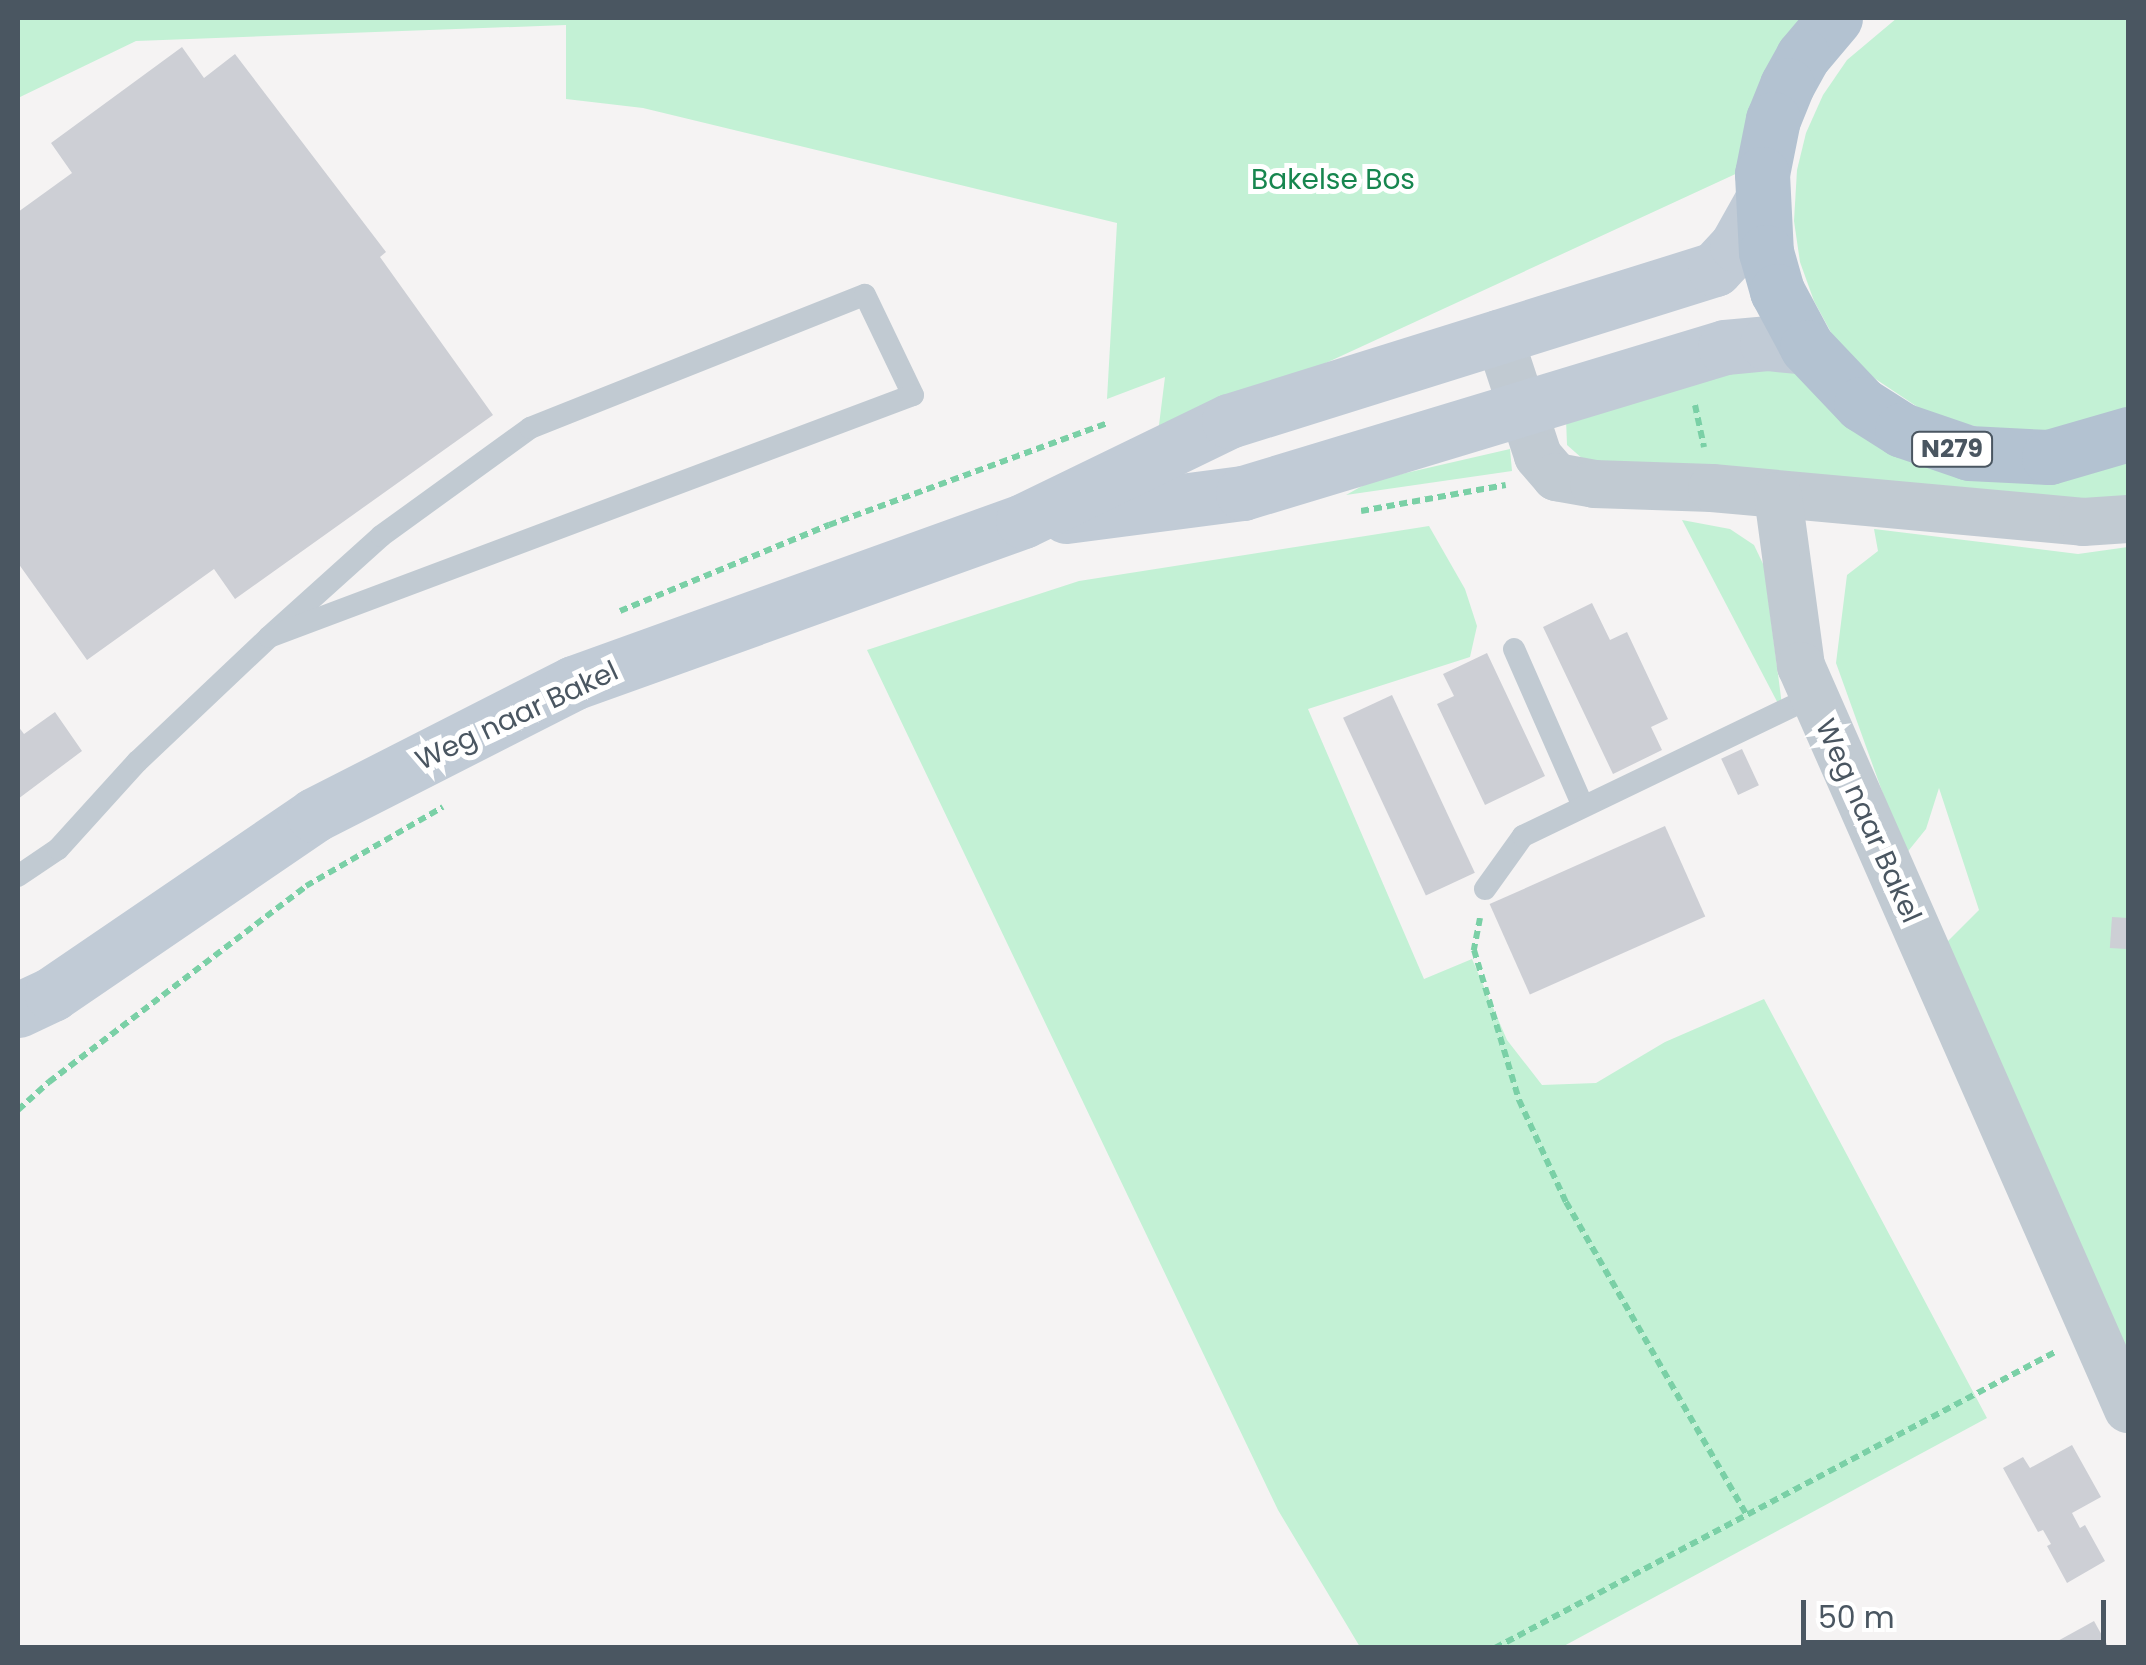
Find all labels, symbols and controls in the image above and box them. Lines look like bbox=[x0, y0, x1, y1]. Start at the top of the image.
park label: Bakelse Bos bbox=[1251, 163, 1415, 197]
road number: N279 bbox=[1910, 429, 1994, 469]
street label: Weg naar Bakel bbox=[410, 654, 624, 778]
street label: Weg naar Bakel bbox=[1808, 714, 1928, 928]
scale bar bbox=[1806, 1580, 2111, 1642]
text: 50 m bbox=[1818, 1596, 1895, 1639]

